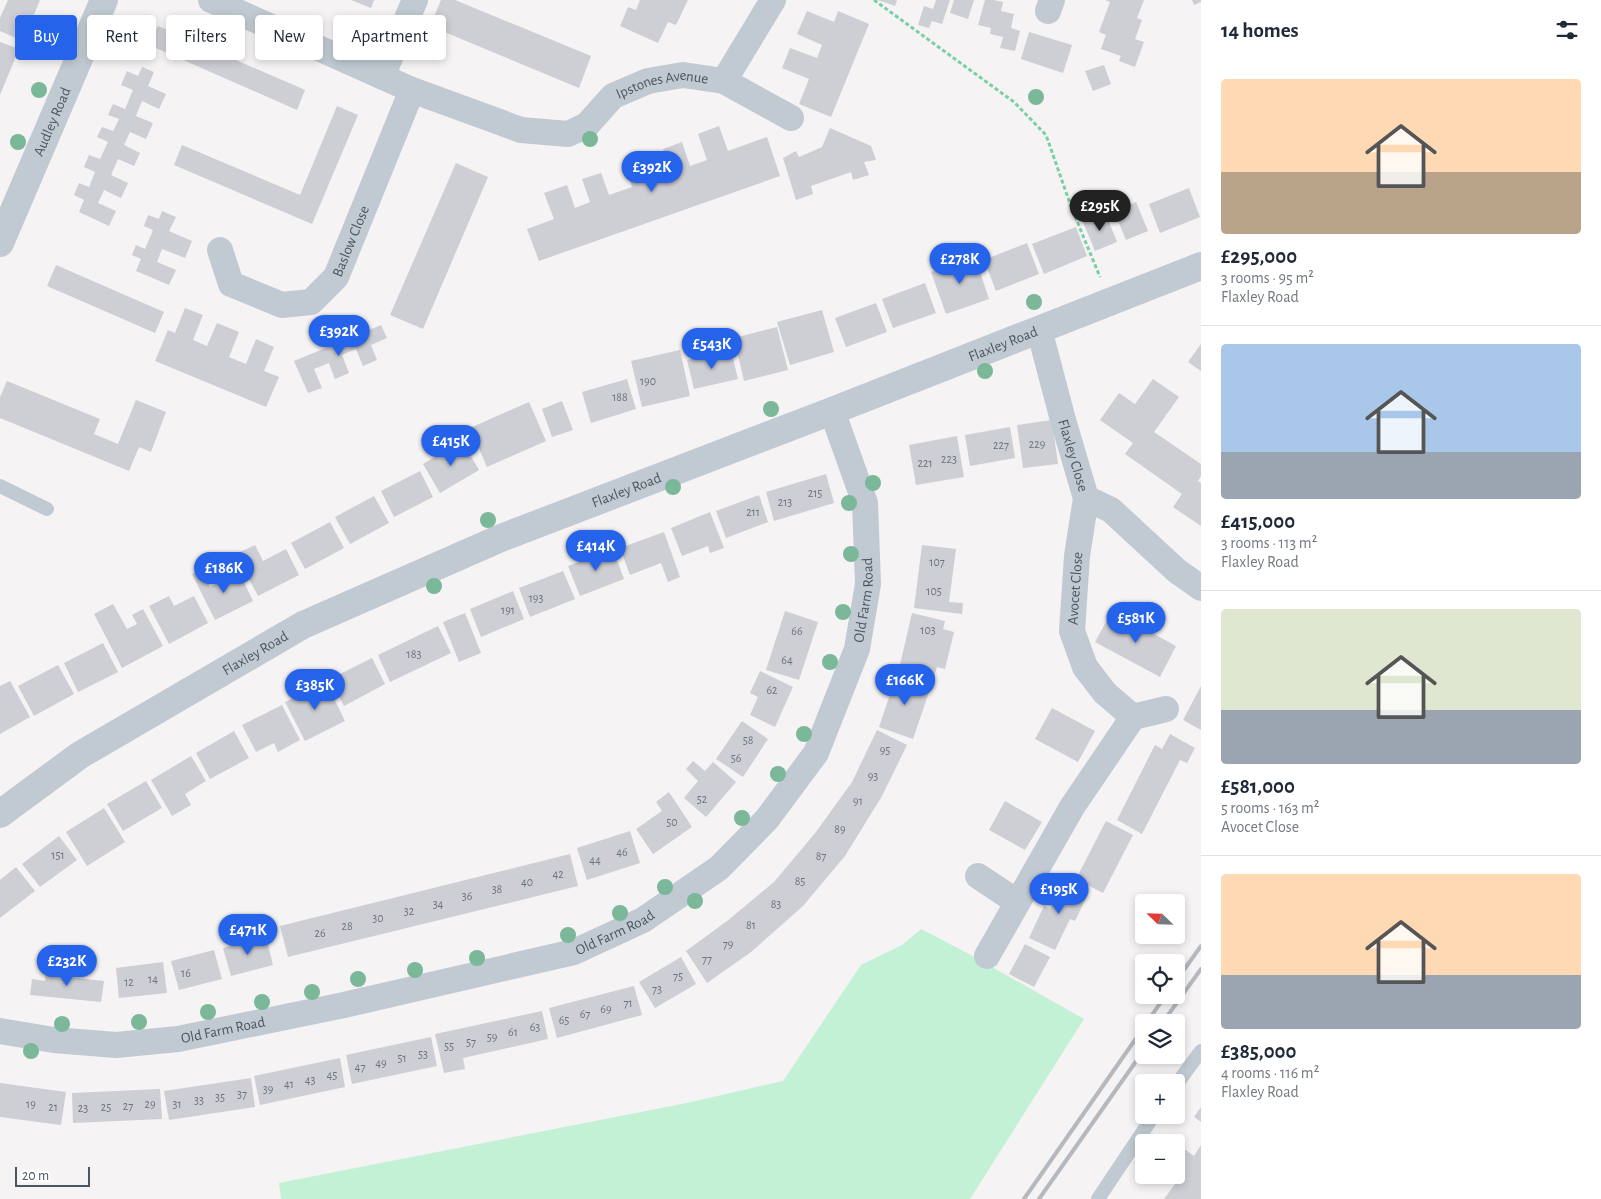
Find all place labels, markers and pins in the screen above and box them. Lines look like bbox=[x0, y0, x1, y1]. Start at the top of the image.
pin: £392K bbox=[617, 150, 687, 193]
pin: £295K bbox=[1065, 190, 1135, 232]
pin: £278K bbox=[925, 242, 995, 285]
pin: £392K bbox=[304, 314, 374, 357]
pin: £543K bbox=[677, 328, 747, 370]
pin: £415K bbox=[416, 424, 486, 467]
pin: £414K bbox=[561, 530, 631, 572]
pin: £186K bbox=[189, 552, 259, 594]
pin: £581K bbox=[1101, 602, 1171, 644]
pin: £166K bbox=[870, 664, 940, 706]
pin: £385K bbox=[280, 668, 350, 711]
pin: £195K bbox=[1024, 872, 1094, 915]
pin: £471K bbox=[213, 914, 283, 956]
pin: £232K bbox=[32, 944, 102, 987]

